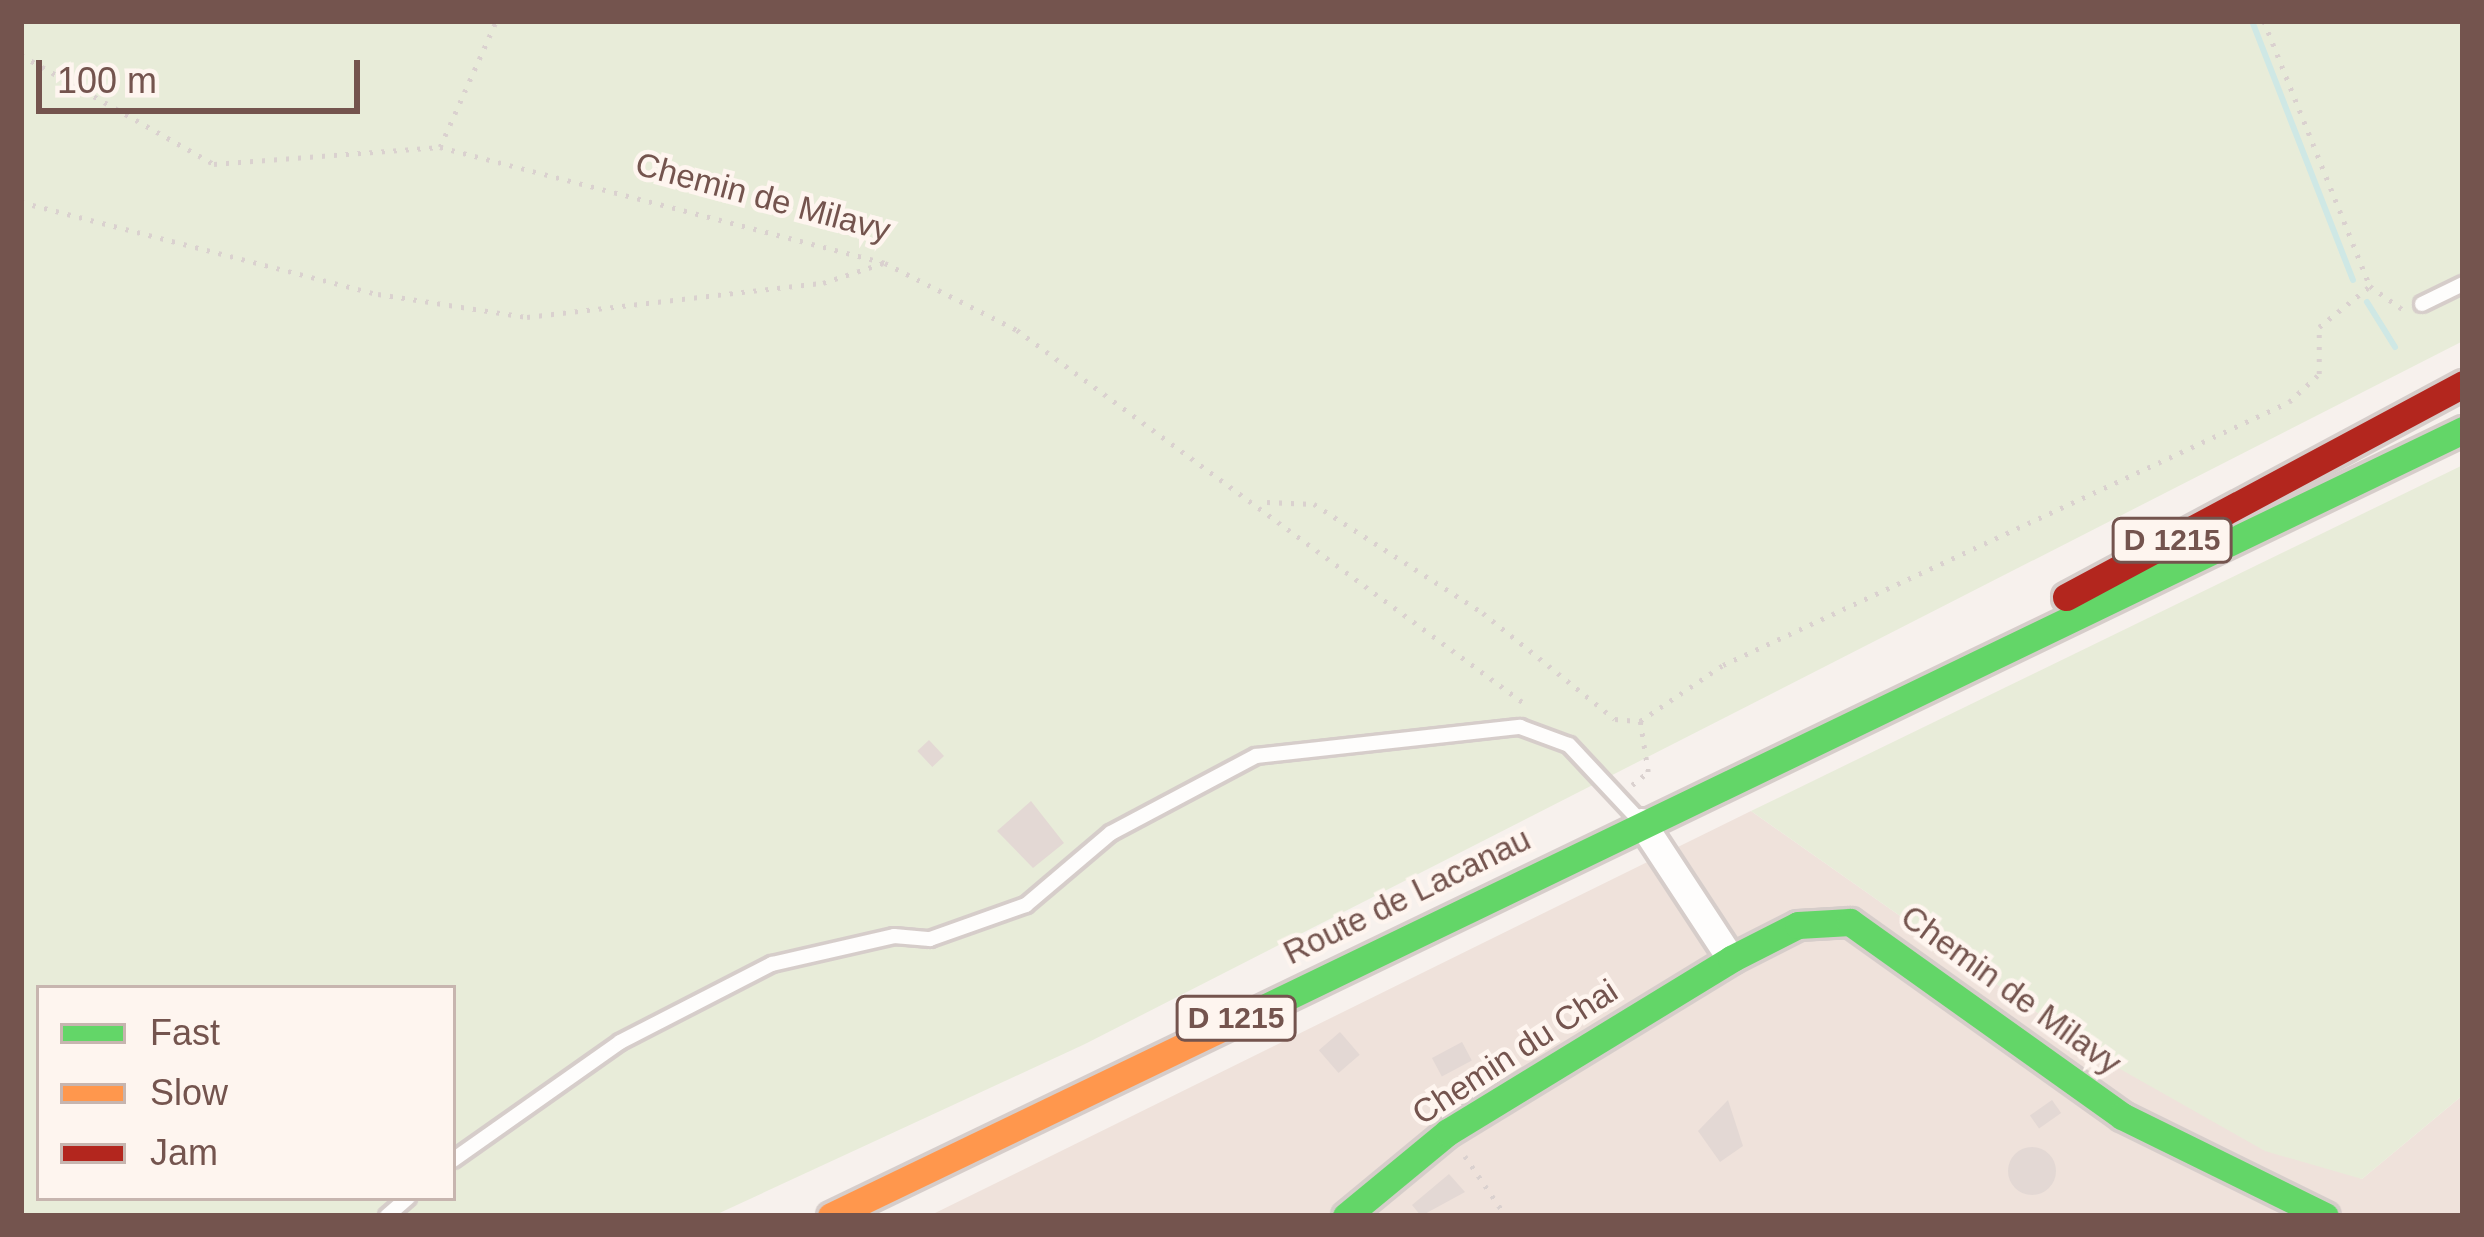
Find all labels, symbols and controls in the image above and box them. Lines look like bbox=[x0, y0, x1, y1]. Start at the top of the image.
scale bar bbox=[42, 36, 366, 110]
text: 100 m bbox=[57, 60, 157, 101]
street label: Chemin de Milavy bbox=[631, 144, 895, 250]
road number: D 1215 bbox=[2109, 516, 2235, 564]
street label: Route de Lacanau bbox=[1277, 819, 1537, 973]
street label: Chemin de Milavy bbox=[1893, 897, 2129, 1083]
street label: Chemin du Chai bbox=[1405, 971, 1625, 1133]
legend bbox=[36, 985, 456, 1201]
road number: D 1215 bbox=[1173, 994, 1299, 1042]
text: Fast bbox=[150, 1012, 220, 1053]
text: Slow bbox=[150, 1072, 228, 1113]
text: Jam bbox=[150, 1132, 218, 1173]

